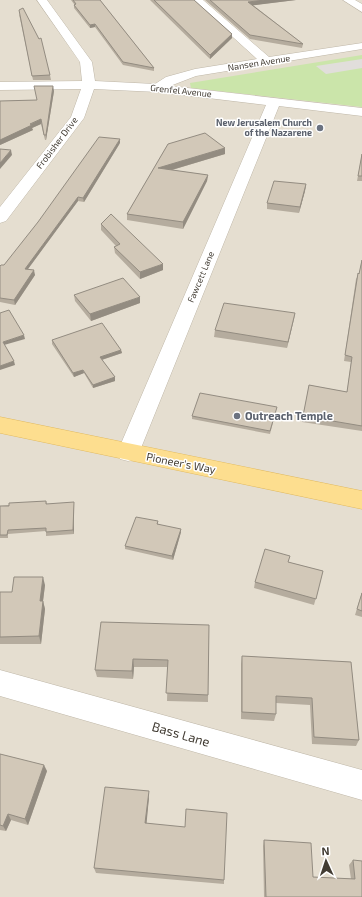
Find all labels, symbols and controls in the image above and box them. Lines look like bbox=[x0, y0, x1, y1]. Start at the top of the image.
street label: Nansen Avenue bbox=[227, 52, 291, 73]
street label: Grenfel Avenue bbox=[150, 82, 213, 99]
street label: Frobisher Drive bbox=[34, 114, 80, 171]
place label: New Jerusalem Church of the Nazarene bbox=[216, 117, 312, 138]
marker: New Jerusalem Church of the Nazarene bbox=[315, 123, 325, 133]
street label: Fawcett Lane bbox=[185, 249, 216, 304]
place label: Outreach Temple bbox=[245, 409, 333, 422]
marker: Outreach Temple bbox=[232, 411, 242, 421]
street label: Pioneer's Way bbox=[145, 449, 217, 476]
street label: Bass Lane bbox=[150, 718, 212, 750]
north arrow bbox=[306, 841, 346, 881]
text: N bbox=[321, 844, 330, 857]

